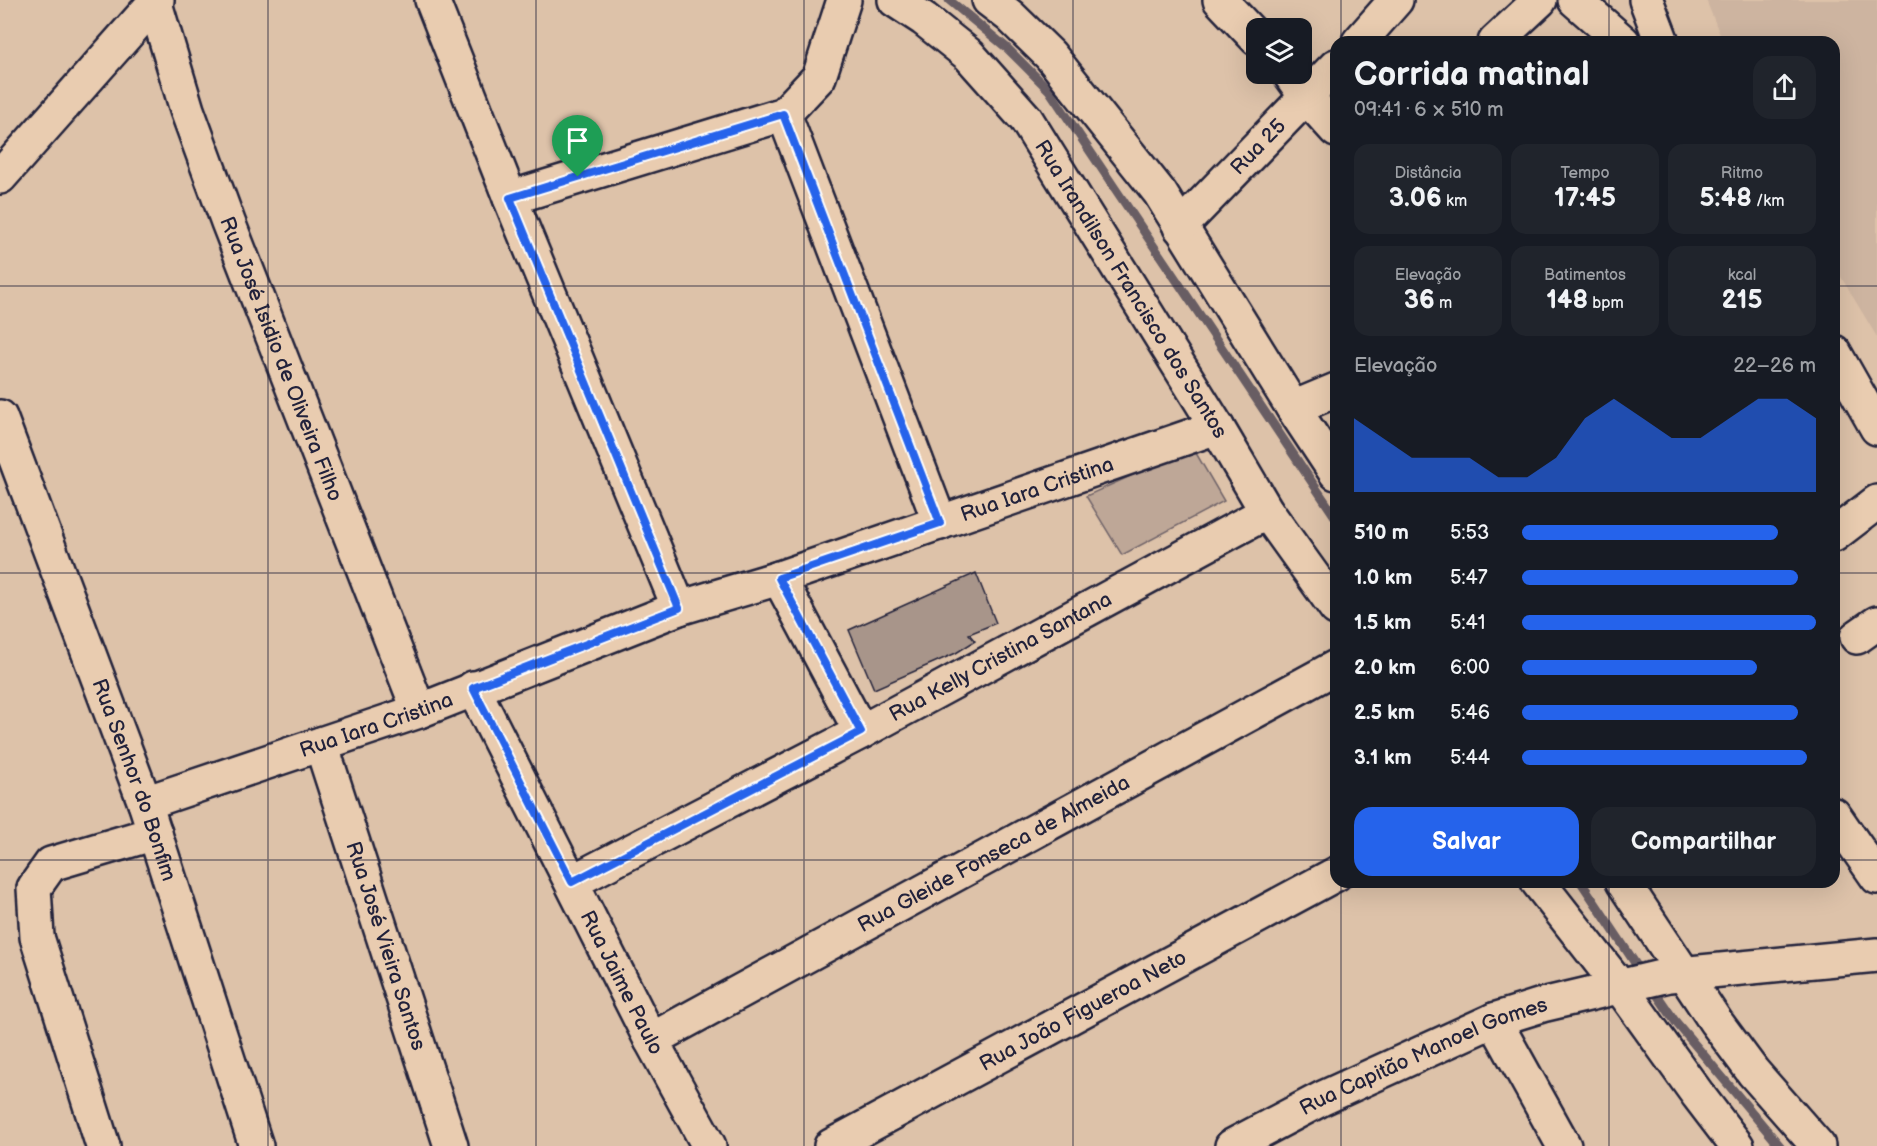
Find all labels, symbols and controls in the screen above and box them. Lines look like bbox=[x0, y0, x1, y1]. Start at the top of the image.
map controls bbox=[1246, 18, 1312, 84]
button: layers bbox=[1246, 18, 1312, 84]
text: Corrida matinal bbox=[1354, 55, 1590, 95]
button: share bbox=[1753, 56, 1816, 119]
text: 09:41 · 6 × 510 m bbox=[1354, 98, 1504, 122]
street label: Rua 25 bbox=[1225, 114, 1291, 180]
pin bbox=[552, 115, 603, 177]
icon: arrive bbox=[561, 124, 594, 157]
street label: Rua Irandilson Francisco dos Santos bbox=[1029, 136, 1233, 443]
text: Distância bbox=[1394, 164, 1462, 183]
text: Tempo bbox=[1560, 164, 1610, 183]
text: Ritmo bbox=[1721, 164, 1763, 183]
text: 3.06 bbox=[1389, 183, 1442, 214]
text: 17:45 bbox=[1554, 183, 1616, 214]
text: 5:48 bbox=[1700, 183, 1752, 214]
text: km bbox=[1442, 192, 1467, 211]
text: /km bbox=[1752, 192, 1784, 211]
street label: Rua José Isidio de Oliveira Filho bbox=[214, 213, 348, 505]
text: Elevação bbox=[1395, 266, 1461, 285]
text: Batimentos bbox=[1544, 266, 1626, 285]
text: kcal bbox=[1728, 266, 1756, 285]
text: 36 bbox=[1404, 285, 1435, 316]
text: 148 bbox=[1546, 285, 1588, 316]
text: 215 bbox=[1722, 285, 1762, 316]
text: m bbox=[1435, 294, 1452, 313]
text: bpm bbox=[1588, 294, 1624, 313]
text: Elevação bbox=[1354, 354, 1437, 378]
text: 22–26 m bbox=[1733, 354, 1816, 378]
street label: Rua Iara Cristina bbox=[957, 452, 1117, 527]
text: 510 m bbox=[1354, 521, 1409, 545]
text: 5:53 bbox=[1450, 521, 1489, 545]
text: 1.0 km bbox=[1354, 566, 1412, 590]
text: 5:47 bbox=[1450, 566, 1488, 590]
street label: Rua Kelly Cristina Santana bbox=[885, 587, 1116, 727]
text: 1.5 km bbox=[1354, 611, 1411, 635]
text: 5:41 bbox=[1450, 611, 1485, 635]
text: 2.0 km bbox=[1354, 656, 1416, 680]
text: 6:00 bbox=[1450, 656, 1490, 680]
street label: Rua Senhor do Bonfim bbox=[86, 675, 181, 884]
street label: Rua Iara Cristina bbox=[296, 687, 456, 763]
text: 2.5 km bbox=[1354, 701, 1415, 725]
text: 5:46 bbox=[1450, 701, 1490, 725]
text: 3.1 km bbox=[1354, 746, 1411, 770]
text: 5:44 bbox=[1450, 746, 1490, 770]
street label: Rua Gleide Fonseca de Almeida bbox=[854, 770, 1134, 938]
button: Salvar bbox=[1354, 807, 1579, 876]
button: Compartilhar bbox=[1591, 807, 1816, 876]
street label: Rua José Vieira Santos bbox=[340, 838, 431, 1053]
street label: Rua Jaime Paulo bbox=[575, 906, 669, 1059]
street label: Rua João Figueroa Neto bbox=[975, 945, 1191, 1077]
street label: Rua Capitão Manoel Gomes bbox=[1295, 992, 1551, 1121]

